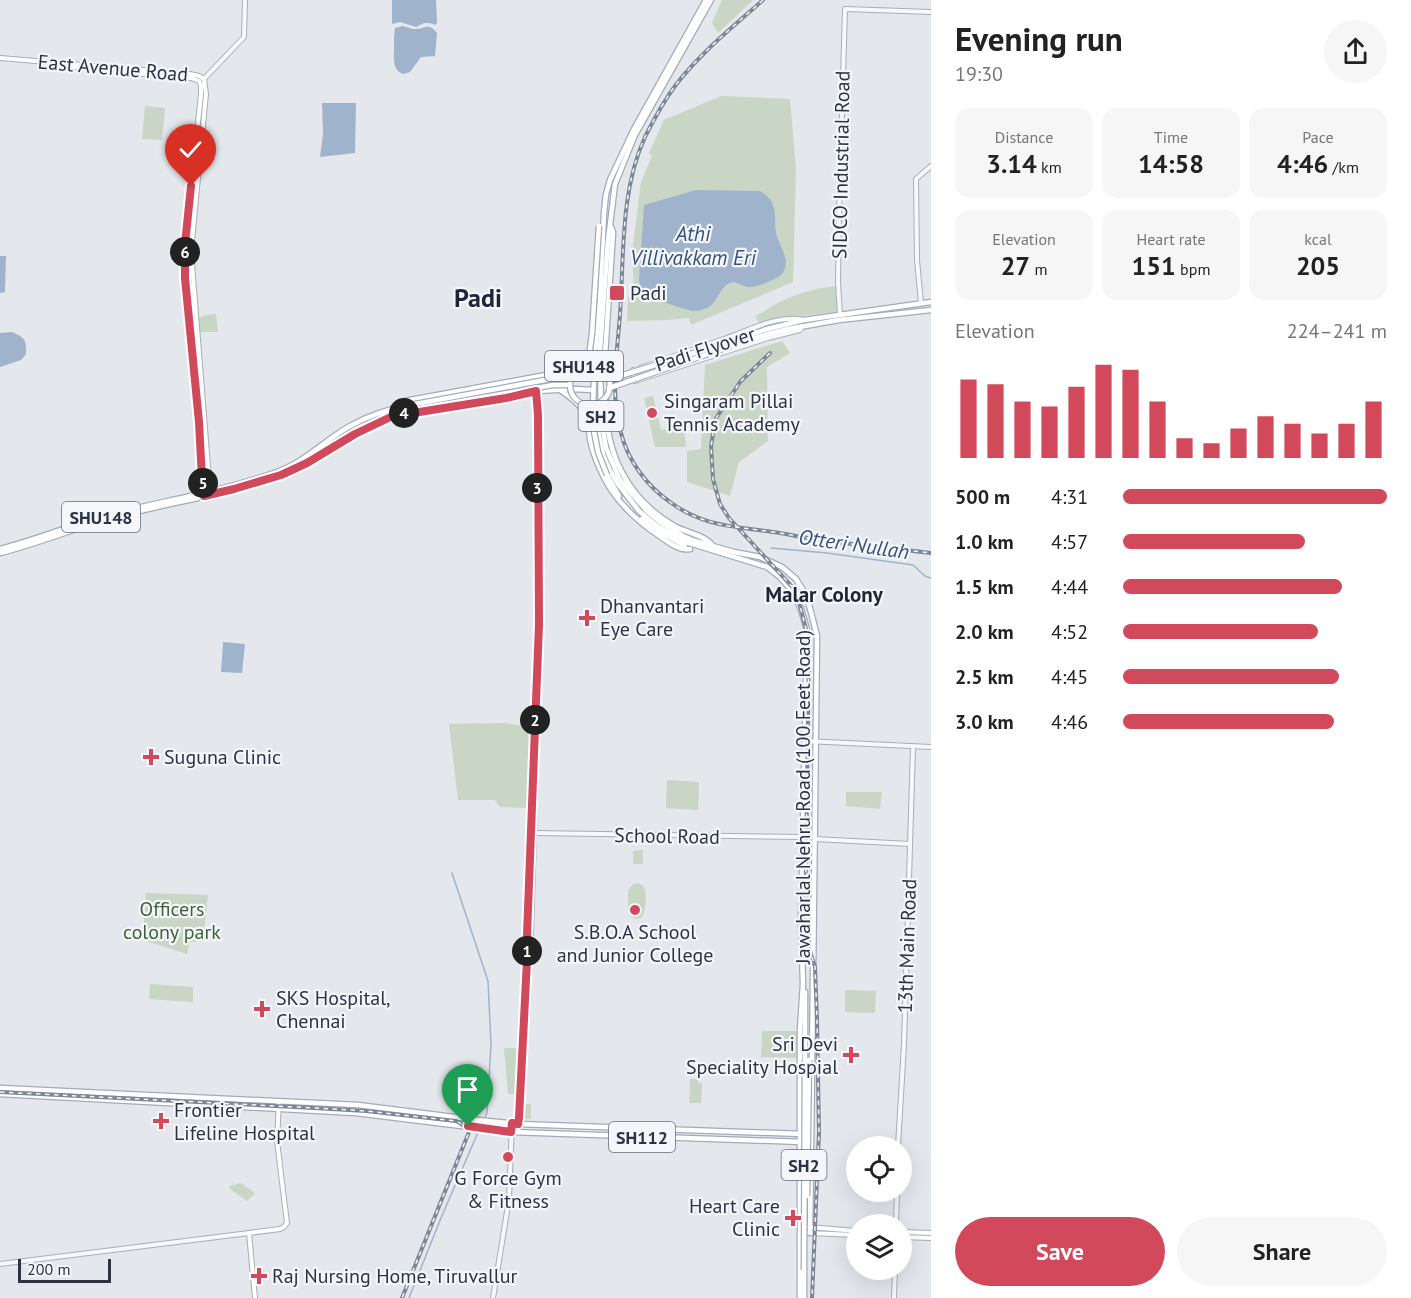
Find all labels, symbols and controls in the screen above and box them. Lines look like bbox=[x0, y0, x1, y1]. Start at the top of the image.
text: Evening run bbox=[955, 17, 1123, 60]
button: share bbox=[1324, 20, 1387, 83]
street label: East Avenue Road bbox=[37, 48, 189, 88]
text: 19:30 bbox=[955, 61, 1003, 87]
street label: SIDCO Industrial Road bbox=[826, 71, 856, 259]
pin bbox=[165, 124, 216, 186]
text: Distance bbox=[995, 127, 1053, 147]
text: Time bbox=[1154, 127, 1188, 147]
text: Pace bbox=[1302, 127, 1334, 147]
icon: check bbox=[174, 133, 207, 166]
text: 3.14 bbox=[986, 147, 1037, 180]
text: 14:58 bbox=[1138, 147, 1204, 180]
text: 4:46 bbox=[1277, 147, 1328, 180]
text: km bbox=[1037, 157, 1062, 177]
text: /km bbox=[1328, 157, 1359, 177]
water label: Athi Villivakkam Eri bbox=[630, 220, 757, 271]
text: Elevation bbox=[992, 229, 1056, 249]
text: Heart rate bbox=[1136, 229, 1206, 249]
text: kcal bbox=[1304, 229, 1332, 249]
pin: 6 bbox=[170, 237, 200, 267]
text: 6 bbox=[180, 242, 190, 262]
text: 27 bbox=[1001, 249, 1030, 282]
text: 151 bbox=[1132, 249, 1176, 282]
text: 205 bbox=[1296, 249, 1340, 282]
text: m bbox=[1030, 259, 1047, 279]
text: bpm bbox=[1176, 259, 1210, 279]
place label: Padi bbox=[630, 280, 667, 306]
district label: Padi bbox=[454, 281, 502, 314]
marker: Padi bbox=[608, 284, 626, 302]
text: Elevation bbox=[955, 318, 1035, 344]
text: 224–241 m bbox=[1287, 318, 1387, 344]
street label: Padi Flyover bbox=[652, 321, 759, 377]
road number: SHU148 bbox=[545, 351, 623, 381]
place label: Singaram Pillai Tennis Academy bbox=[664, 388, 801, 437]
pin: 4 bbox=[389, 398, 419, 428]
road number: SH2 bbox=[578, 401, 624, 431]
text: 4 bbox=[399, 403, 409, 423]
marker: Singaram Pillai Tennis Academy bbox=[645, 406, 659, 420]
pin: 5 bbox=[188, 468, 218, 498]
text: 5 bbox=[198, 473, 208, 493]
pin: 3 bbox=[522, 473, 552, 503]
text: 3 bbox=[532, 478, 542, 498]
text: 500 m bbox=[955, 484, 1010, 510]
text: 4:31 bbox=[1051, 484, 1088, 510]
road number: SHU148 bbox=[62, 502, 140, 532]
water label: Otteri Nullah bbox=[797, 523, 911, 565]
text: 1.0 km bbox=[955, 529, 1014, 555]
text: 4:57 bbox=[1051, 529, 1088, 555]
text: 1.5 km bbox=[955, 574, 1014, 600]
text: 4:44 bbox=[1051, 574, 1088, 600]
district label: Malar Colony bbox=[765, 581, 884, 608]
place label: Dhanvantari Eye Care bbox=[600, 593, 704, 642]
marker: Dhanvantari Eye Care bbox=[578, 609, 596, 627]
text: 2.0 km bbox=[955, 619, 1014, 645]
text: 4:52 bbox=[1051, 619, 1088, 645]
street label: Jawaharlal Nehru Road (100 Feet Road) bbox=[790, 630, 816, 965]
text: 2.5 km bbox=[955, 664, 1014, 690]
text: 4:45 bbox=[1051, 664, 1088, 690]
pin: 2 bbox=[520, 705, 550, 735]
text: 3.0 km bbox=[955, 709, 1014, 735]
text: 4:46 bbox=[1051, 709, 1088, 735]
text: 2 bbox=[530, 710, 540, 730]
place label: Suguna Clinic bbox=[164, 744, 281, 770]
marker: Suguna Clinic bbox=[142, 748, 160, 766]
street label: School Road bbox=[614, 822, 720, 850]
street label: 13th Main Road bbox=[892, 878, 922, 1014]
park label: Officers colony park bbox=[123, 896, 221, 945]
marker: S.B.O.A School and Junior College bbox=[628, 903, 642, 917]
place label: S.B.O.A School and Junior College bbox=[557, 919, 713, 968]
pin: 1 bbox=[512, 936, 542, 966]
text: 1 bbox=[522, 941, 532, 961]
place label: SKS Hospital, Chennai bbox=[276, 985, 391, 1034]
marker: SKS Hospital, Chennai bbox=[253, 1000, 271, 1018]
place label: Sri Devi Speciality Hospial bbox=[686, 1031, 838, 1080]
marker: Sri Devi Speciality Hospial bbox=[842, 1046, 860, 1064]
pin bbox=[442, 1064, 493, 1126]
icon: arrive bbox=[451, 1073, 484, 1106]
place label: Frontier Lifeline Hospital bbox=[174, 1097, 315, 1146]
marker: Frontier Lifeline Hospital bbox=[152, 1112, 170, 1130]
road number: SH112 bbox=[609, 1122, 675, 1152]
map controls bbox=[846, 1136, 912, 1280]
button: locate bbox=[846, 1136, 912, 1202]
marker: G Force Gym & Fitness bbox=[501, 1150, 515, 1164]
road number: SH2 bbox=[782, 1150, 826, 1180]
place label: G Force Gym & Fitness bbox=[454, 1165, 562, 1214]
place label: Heart Care Clinic bbox=[689, 1193, 780, 1242]
marker: Heart Care Clinic bbox=[784, 1209, 802, 1227]
button: layers bbox=[846, 1214, 912, 1280]
button: Save bbox=[955, 1217, 1165, 1286]
button: Share bbox=[1177, 1217, 1387, 1286]
scale bar bbox=[18, 1256, 111, 1284]
text: 200 m bbox=[27, 1259, 70, 1279]
place label: Raj Nursing Home, Tiruvallur bbox=[272, 1263, 517, 1289]
marker: Raj Nursing Home, Tiruvallur bbox=[250, 1267, 268, 1285]

